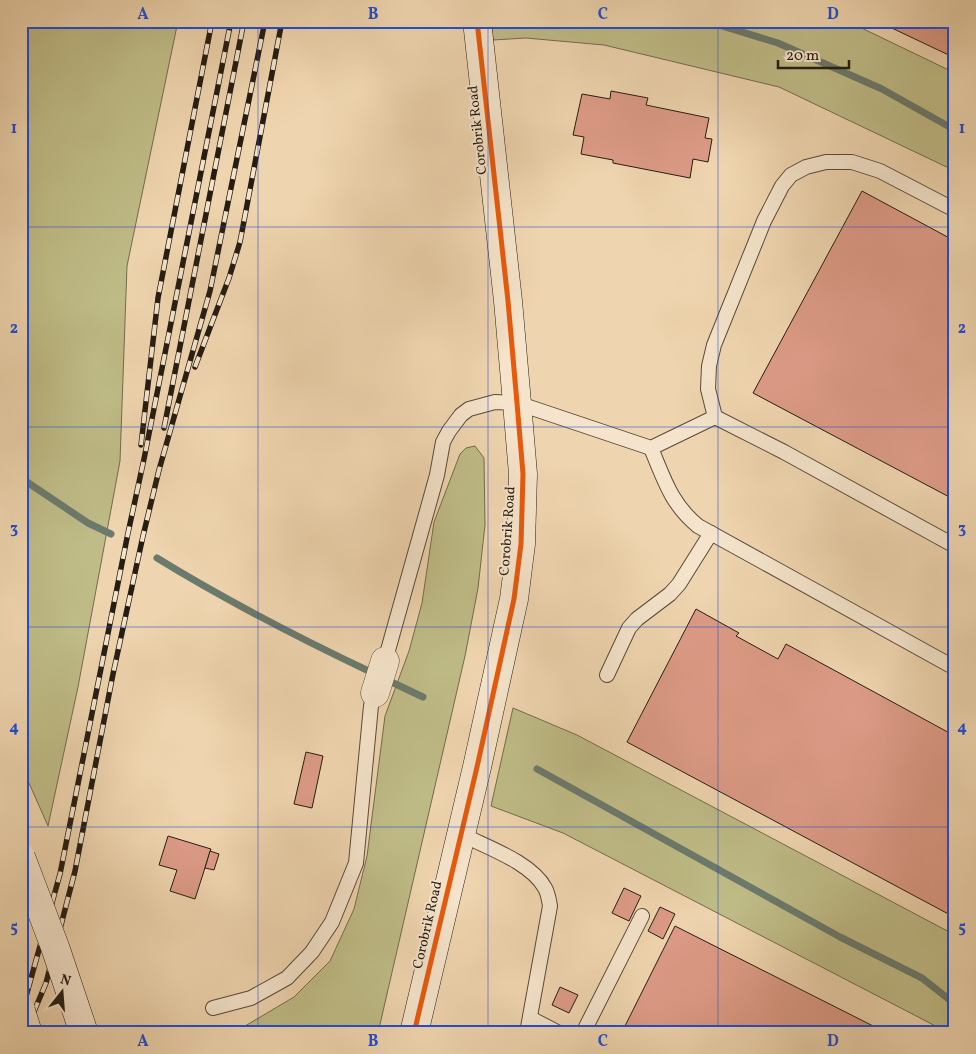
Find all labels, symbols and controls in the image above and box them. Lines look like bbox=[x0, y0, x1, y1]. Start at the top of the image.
text: A bbox=[137, 4, 149, 26]
text: B bbox=[368, 4, 379, 26]
text: C bbox=[598, 4, 608, 26]
text: D bbox=[827, 4, 839, 26]
scale bar bbox=[778, 38, 850, 70]
text: 20 m bbox=[786, 46, 819, 67]
street label: Corobrik Road bbox=[464, 84, 492, 176]
text: 1 bbox=[11, 118, 17, 140]
text: 1 bbox=[959, 118, 965, 140]
text: 2 bbox=[10, 318, 18, 340]
text: 2 bbox=[958, 318, 966, 340]
street label: Corobrik Road bbox=[495, 486, 521, 576]
text: 3 bbox=[10, 518, 18, 540]
text: 3 bbox=[958, 518, 966, 540]
text: 4 bbox=[9, 717, 19, 739]
text: 4 bbox=[957, 717, 967, 739]
street label: Corobrik Road bbox=[409, 879, 447, 971]
text: 5 bbox=[10, 917, 18, 939]
text: 5 bbox=[958, 917, 966, 939]
north arrow bbox=[38, 966, 88, 1016]
text: N bbox=[58, 970, 73, 992]
text: A bbox=[137, 1031, 149, 1053]
text: B bbox=[368, 1031, 379, 1053]
text: C bbox=[598, 1031, 608, 1053]
text: D bbox=[827, 1031, 839, 1053]

